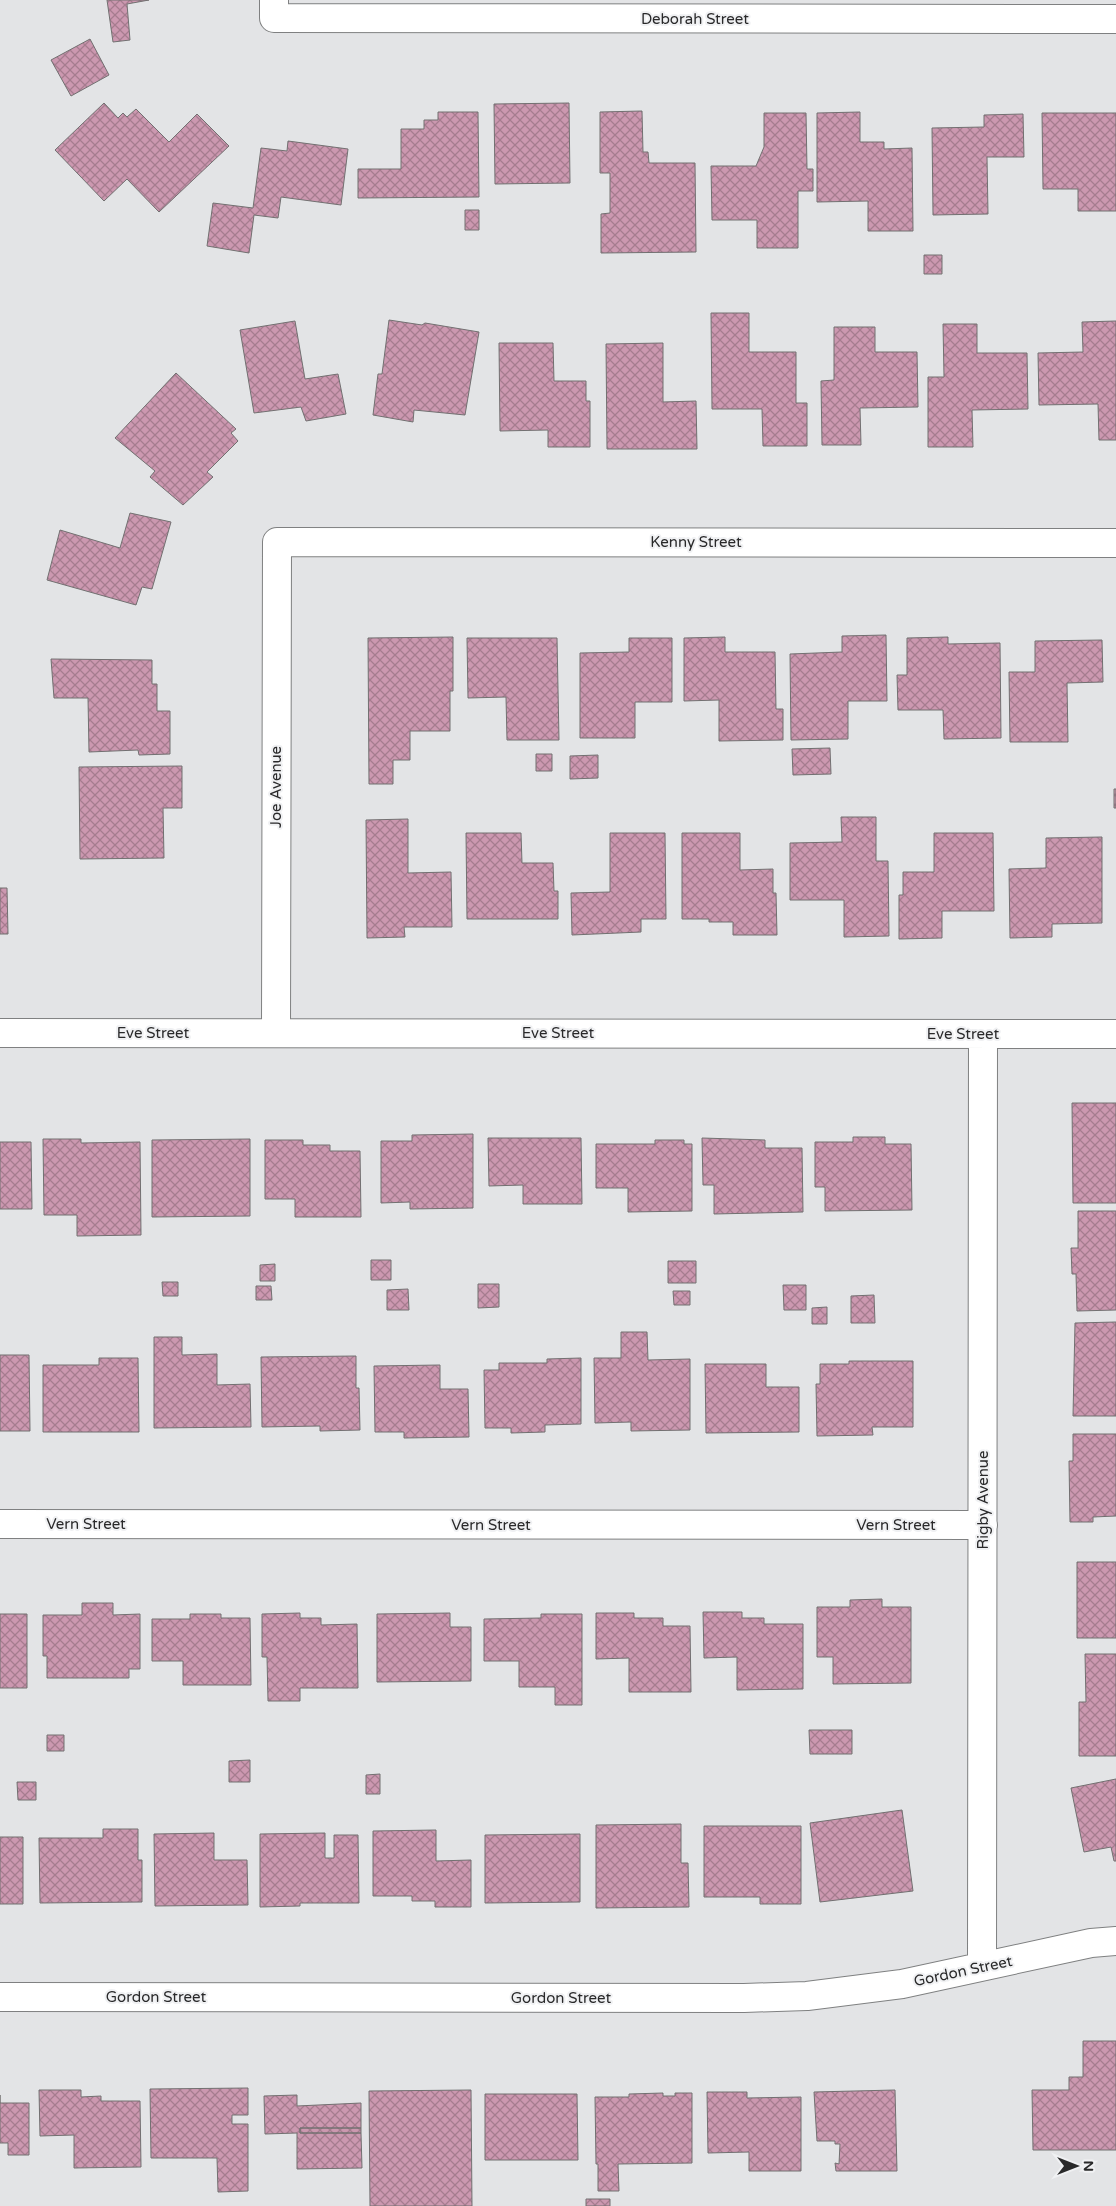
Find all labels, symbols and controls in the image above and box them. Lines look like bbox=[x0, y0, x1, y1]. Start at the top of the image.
street label: Deborah Street bbox=[641, 10, 749, 28]
street label: Kenny Street bbox=[650, 533, 742, 551]
street label: Joe Avenue bbox=[267, 746, 285, 828]
street label: Eve Street bbox=[117, 1024, 189, 1042]
street label: Eve Street bbox=[522, 1024, 594, 1042]
street label: Eve Street bbox=[927, 1025, 999, 1043]
street label: Rigby Avenue bbox=[974, 1451, 992, 1549]
street label: Vern Street bbox=[46, 1515, 126, 1533]
street label: Vern Street bbox=[451, 1516, 531, 1534]
street label: Vern Street bbox=[856, 1516, 936, 1534]
street label: Gordon Street bbox=[912, 1952, 1014, 1990]
street label: Gordon Street bbox=[106, 1988, 207, 2006]
street label: Gordon Street bbox=[511, 1989, 612, 2007]
north arrow bbox=[1051, 2141, 1101, 2191]
text: N bbox=[1080, 2160, 1097, 2172]

